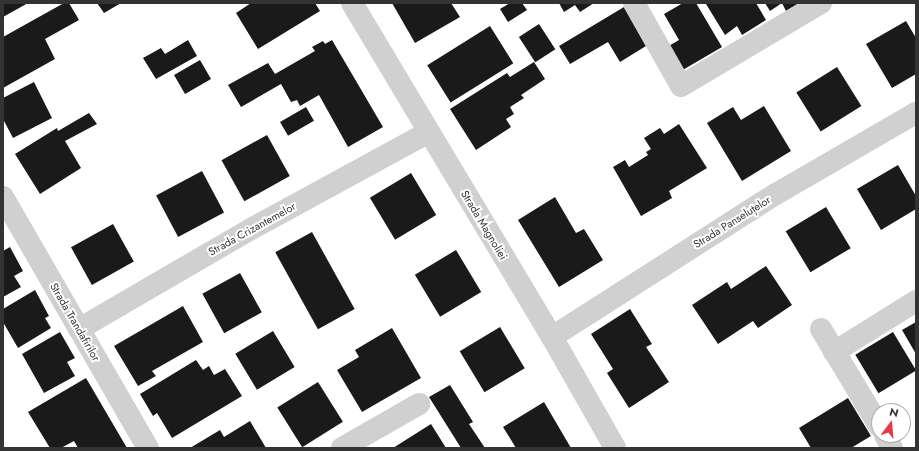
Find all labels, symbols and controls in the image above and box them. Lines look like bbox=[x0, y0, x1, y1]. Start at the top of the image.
street label: Strada Magnoliei bbox=[458, 188, 510, 262]
street label: Strada Panseluțelor bbox=[691, 193, 773, 251]
street label: Strada Crizantemelor bbox=[206, 200, 298, 258]
street label: Strada Trandafirilor bbox=[47, 281, 103, 363]
north arrow bbox=[871, 403, 911, 443]
text: N bbox=[888, 404, 900, 421]

